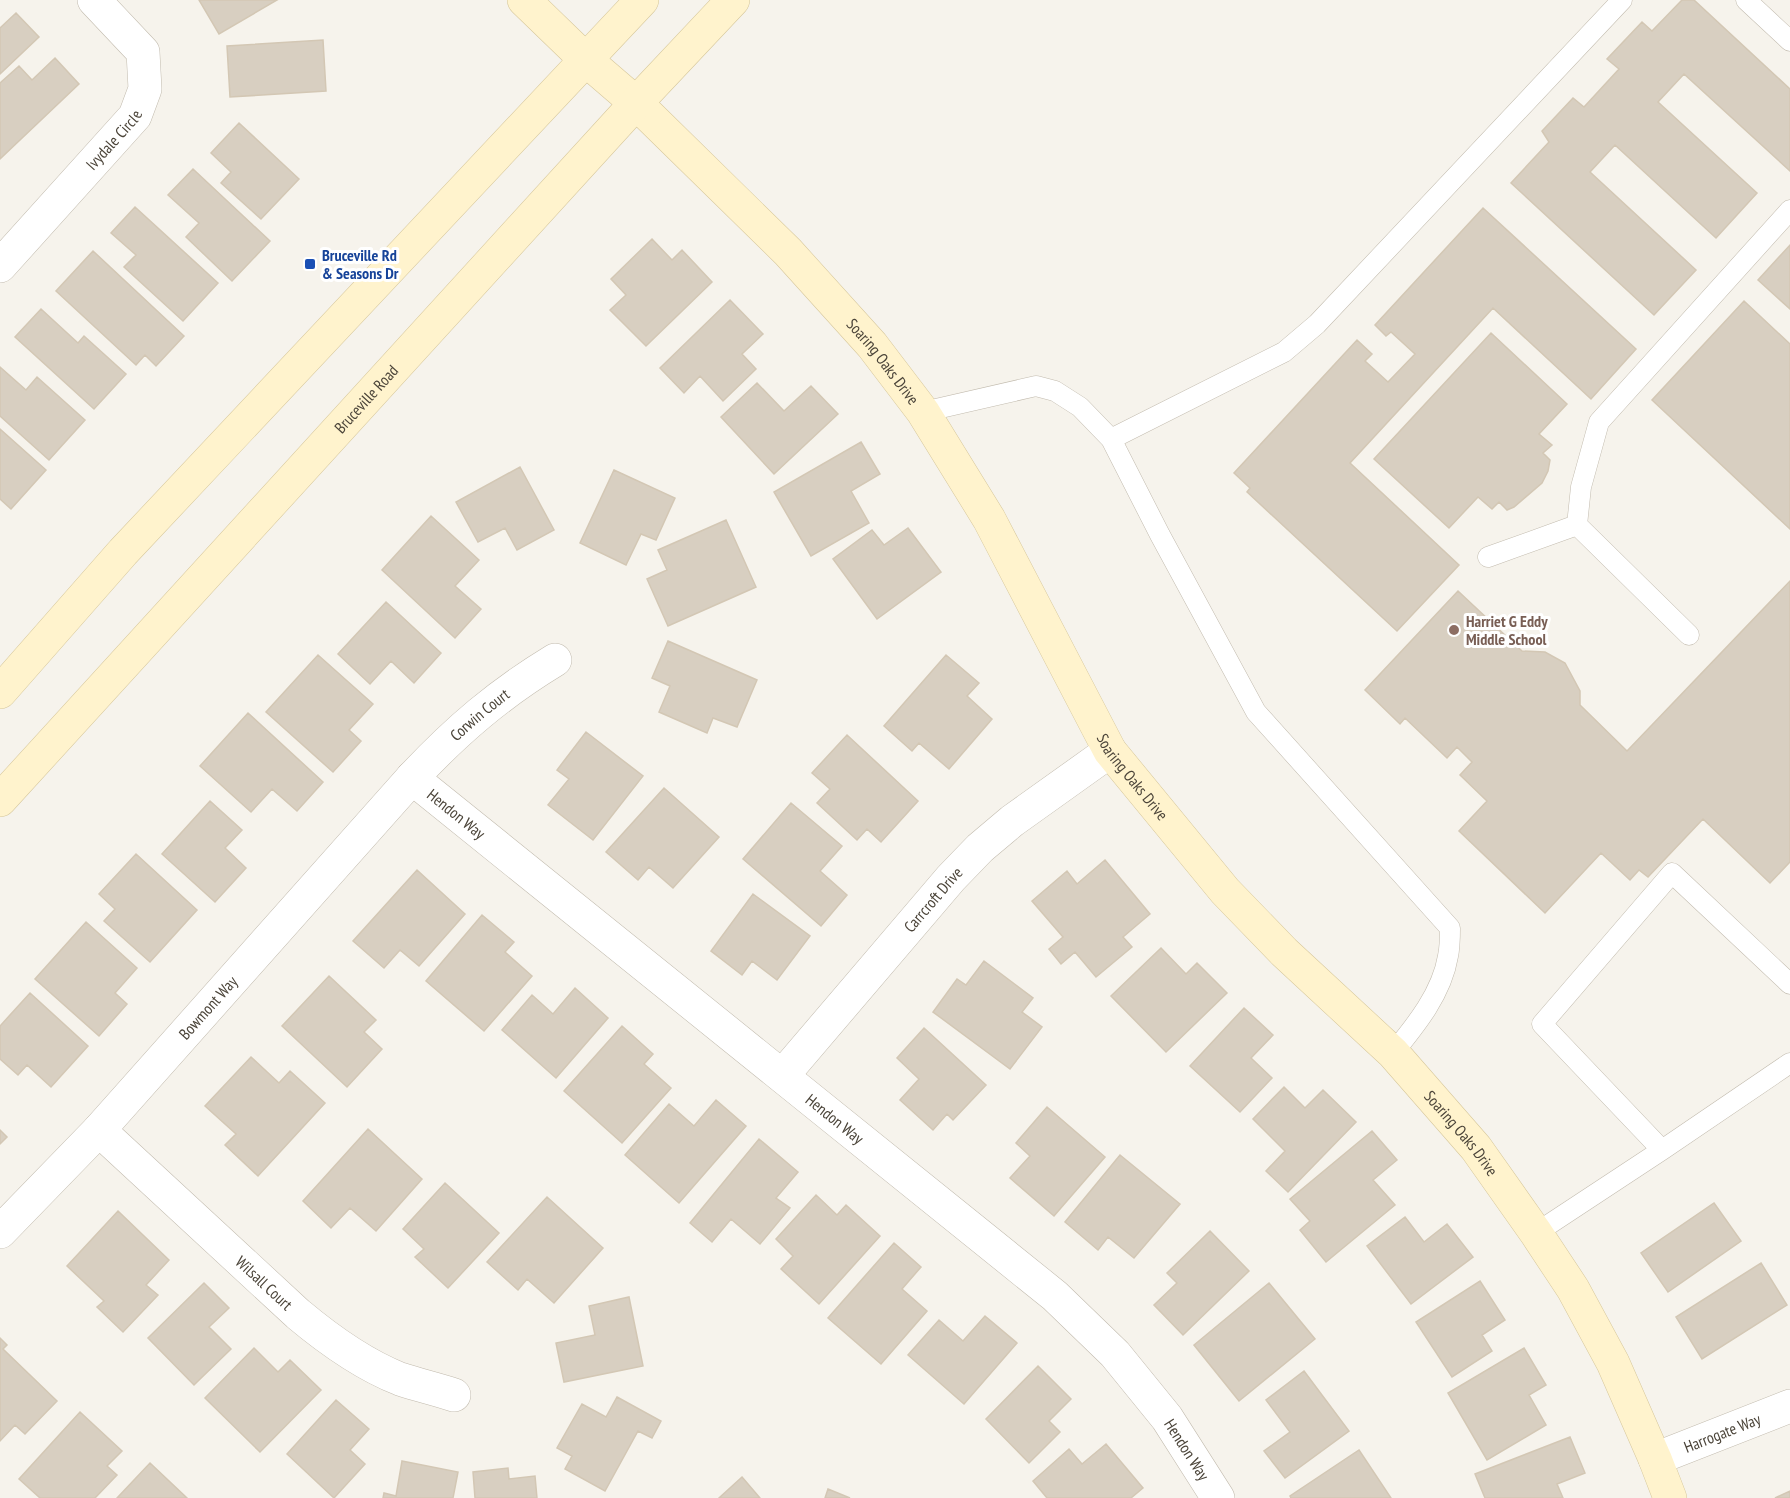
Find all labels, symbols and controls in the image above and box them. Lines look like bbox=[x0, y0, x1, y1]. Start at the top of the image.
street label: Ivydale Circle bbox=[81, 107, 146, 174]
place label: Bruceville Rd & Seasons Dr bbox=[322, 245, 399, 283]
marker: Bruceville Rd & Seasons Dr bbox=[303, 257, 317, 271]
street label: Soaring Oaks Drive bbox=[843, 314, 924, 408]
street label: Bruceville Road bbox=[330, 361, 402, 437]
place label: Harriet G Eddy Middle School bbox=[1466, 611, 1548, 649]
marker: Harriet G Eddy Middle School bbox=[1447, 623, 1461, 637]
street label: Corwin Court bbox=[446, 684, 514, 745]
street label: Soaring Oaks Drive bbox=[1093, 730, 1173, 824]
street label: Hendon Way bbox=[423, 784, 489, 843]
street label: Carrcroft Drive bbox=[899, 862, 967, 936]
street label: Bowmont Way bbox=[174, 972, 241, 1043]
street label: Soaring Oaks Drive bbox=[1420, 1086, 1502, 1180]
street label: Hendon Way bbox=[802, 1089, 868, 1148]
street label: Wilsall Court bbox=[231, 1251, 297, 1314]
street label: Harrogate Way bbox=[1681, 1409, 1763, 1457]
street label: Hendon Way bbox=[1160, 1415, 1214, 1484]

